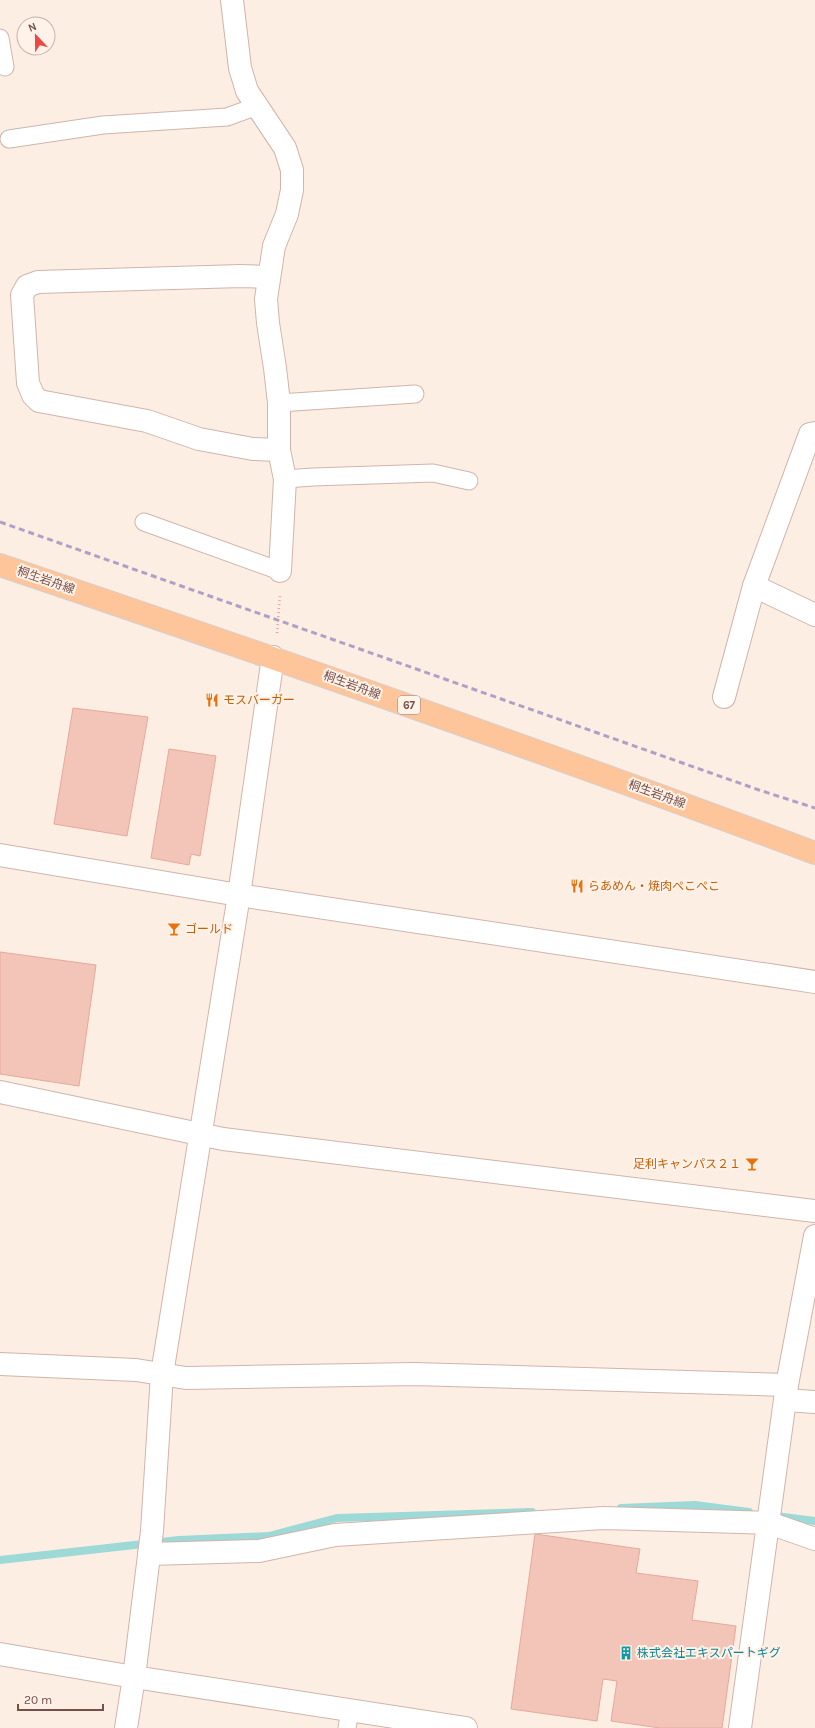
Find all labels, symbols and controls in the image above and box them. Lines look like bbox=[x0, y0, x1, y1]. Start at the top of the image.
north arrow bbox=[16, 16, 56, 56]
text: N bbox=[26, 20, 39, 35]
street label: 桐生岩舟線 bbox=[15, 564, 77, 596]
street label: 桐生岩舟線 bbox=[321, 668, 383, 702]
restaurant icon: モスバーガー bbox=[204, 692, 220, 708]
place label: モスバーガー bbox=[223, 693, 295, 707]
road number: 67 bbox=[398, 696, 420, 714]
street label: 桐生岩舟線 bbox=[626, 777, 688, 811]
restaurant icon: らあめん・焼肉ぺこぺこ bbox=[569, 878, 585, 894]
place label: らあめん・焼肉ぺこぺこ bbox=[588, 879, 720, 893]
bar icon: ゴールド bbox=[166, 921, 182, 937]
place label: ゴールド bbox=[185, 922, 233, 936]
bar icon: 足利キャンパス２１ bbox=[744, 1156, 760, 1172]
place label: 足利キャンパス２１ bbox=[633, 1157, 741, 1171]
building icon: 株式会社エキスパートギグ bbox=[618, 1645, 634, 1661]
place label: 株式会社エキスパートギグ bbox=[637, 1646, 781, 1660]
scale bar bbox=[18, 1686, 103, 1712]
text: 20 m bbox=[24, 1693, 52, 1707]

